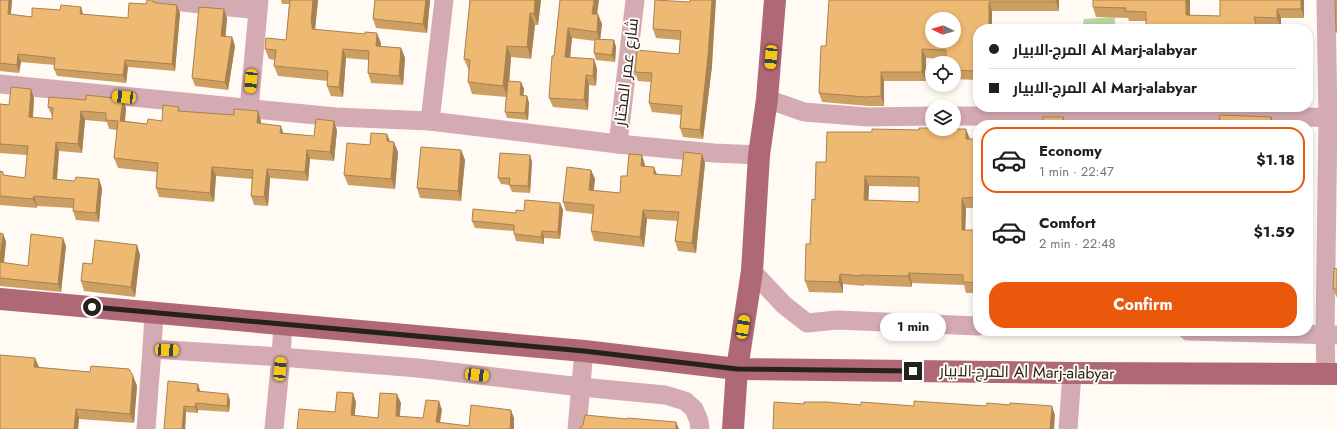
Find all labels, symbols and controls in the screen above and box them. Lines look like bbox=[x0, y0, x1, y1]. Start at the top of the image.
north arrow bbox=[925, 12, 961, 48]
map controls bbox=[925, 12, 961, 136]
street label: شارع عمر المختار bbox=[608, 17, 644, 128]
text: المرج-الابيار Al Marj-alabyar bbox=[1013, 39, 1197, 61]
car bbox=[764, 45, 778, 69]
button: locate bbox=[925, 56, 961, 92]
car bbox=[244, 69, 258, 93]
text: المرج-الابيار Al Marj-alabyar bbox=[1013, 77, 1197, 99]
car bbox=[111, 90, 137, 104]
button: layers bbox=[925, 100, 961, 136]
text: Economy bbox=[1039, 140, 1102, 162]
icon: car bbox=[991, 142, 1027, 178]
text: $1.18 bbox=[1256, 149, 1295, 171]
text: 1 min · 22:47 bbox=[1039, 162, 1114, 181]
text: Comfort bbox=[1039, 212, 1096, 234]
icon: car bbox=[991, 214, 1027, 250]
text: $1.59 bbox=[1253, 221, 1295, 243]
text: 2 min · 22:48 bbox=[1039, 234, 1116, 253]
button: Confirm bbox=[989, 282, 1297, 328]
route start bbox=[83, 298, 101, 316]
callout: 1 min bbox=[880, 313, 946, 341]
car bbox=[735, 314, 751, 340]
text: 1 min bbox=[897, 317, 929, 336]
car bbox=[155, 343, 179, 357]
car bbox=[273, 357, 287, 381]
street label: المرج-الابيار Al Marj-alabyar bbox=[938, 359, 1115, 385]
route end bbox=[904, 362, 922, 380]
car bbox=[464, 368, 490, 382]

